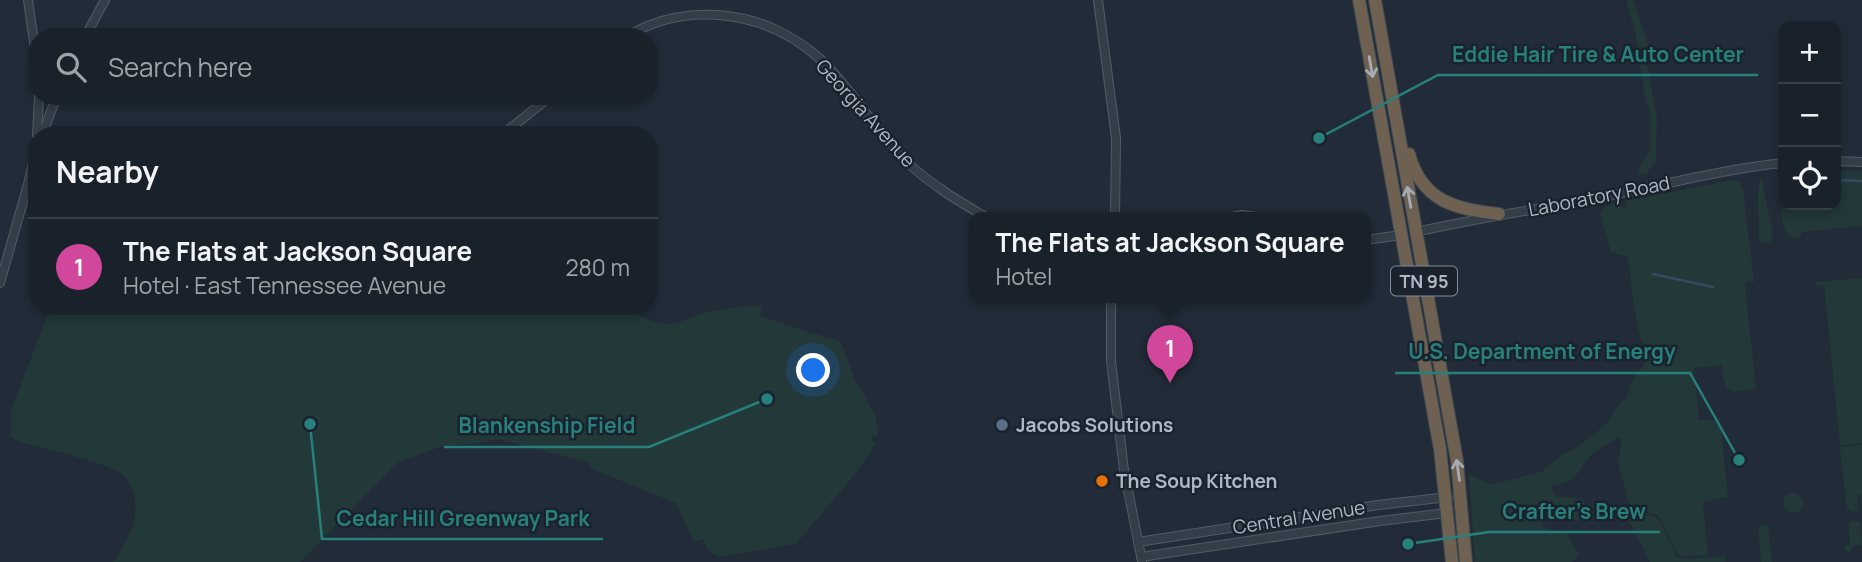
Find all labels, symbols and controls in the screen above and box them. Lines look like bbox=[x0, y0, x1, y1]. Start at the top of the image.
map controls bbox=[1778, 21, 1841, 210]
button: + bbox=[1778, 21, 1841, 84]
search box bbox=[28, 28, 658, 105]
callout: Eddie Hair Tire & Auto Center bbox=[1438, 33, 1758, 75]
text: Eddie Hair Tire & Auto Center bbox=[1452, 40, 1744, 68]
icon: search bbox=[52, 48, 90, 86]
text: Search here bbox=[108, 49, 253, 85]
street label: Georgia Avenue bbox=[810, 53, 922, 173]
one-way arrow bbox=[1365, 55, 1379, 78]
button: − bbox=[1778, 84, 1841, 147]
button: locate bbox=[1778, 147, 1841, 210]
text: Nearby bbox=[56, 151, 159, 192]
street label: Laboratory Road bbox=[1526, 170, 1672, 222]
one-way arrow bbox=[1402, 186, 1416, 209]
popup bbox=[969, 212, 1371, 303]
text: The Flats at Jackson Square bbox=[995, 224, 1345, 260]
text: The Flats at Jackson Square bbox=[123, 233, 472, 269]
text: 1 bbox=[74, 251, 84, 283]
text: 280 m bbox=[565, 251, 630, 283]
text: Hotel bbox=[995, 260, 1052, 292]
road number: TN 95 bbox=[1391, 267, 1457, 296]
text: Hotel · East Tennessee Avenue bbox=[123, 269, 446, 301]
pin: 1 bbox=[1147, 325, 1193, 383]
callout: U.S. Department of Energy bbox=[1395, 331, 1690, 373]
text: U.S. Department of Energy bbox=[1408, 337, 1676, 365]
your location bbox=[796, 353, 830, 387]
callout: Blankenship Field bbox=[444, 405, 649, 447]
text: Blankenship Field bbox=[459, 411, 635, 439]
place label: Jacobs Solutions bbox=[1016, 412, 1173, 438]
marker: Jacobs Solutions bbox=[994, 417, 1010, 433]
one-way arrow bbox=[1451, 459, 1464, 482]
place label: The Soup Kitchen bbox=[1116, 468, 1277, 494]
marker: The Soup Kitchen bbox=[1094, 473, 1110, 489]
callout: Crafter's Brew bbox=[1489, 490, 1660, 532]
street label: Central Avenue bbox=[1231, 494, 1367, 540]
callout: Cedar Hill Greenway Park bbox=[322, 497, 603, 539]
text: Crafter's Brew bbox=[1502, 497, 1646, 525]
text: Cedar Hill Greenway Park bbox=[337, 504, 590, 532]

